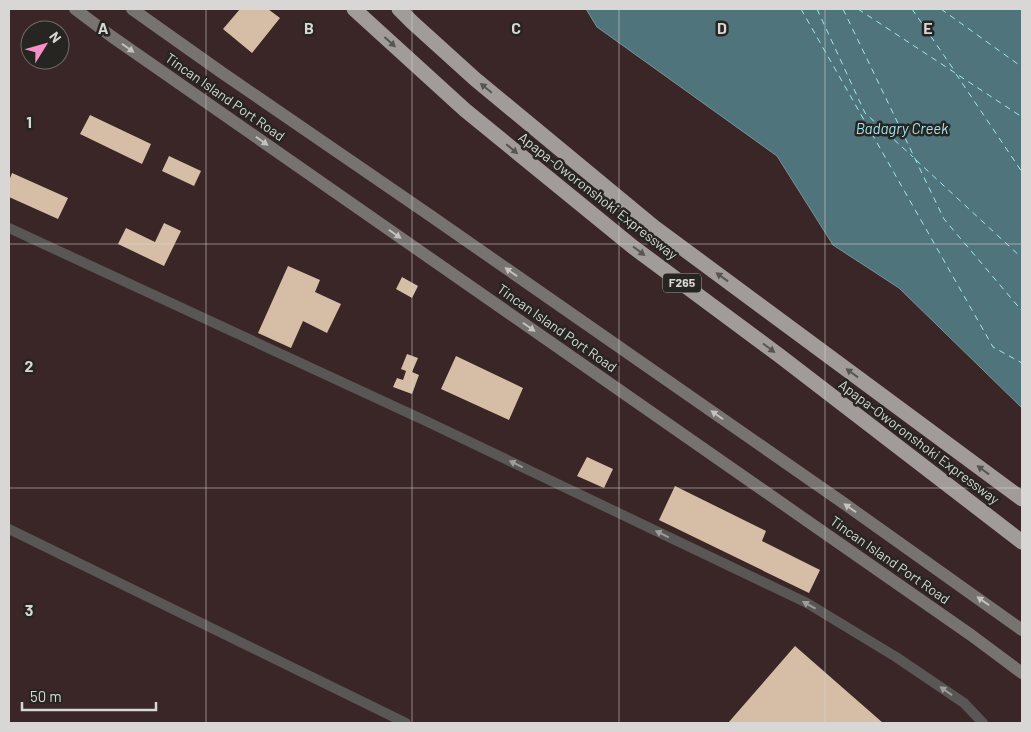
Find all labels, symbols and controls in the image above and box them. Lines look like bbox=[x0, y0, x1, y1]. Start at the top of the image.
text: A bbox=[98, 18, 109, 37]
text: B bbox=[304, 18, 314, 37]
text: C bbox=[511, 18, 521, 37]
text: D bbox=[717, 18, 727, 37]
text: E bbox=[923, 18, 933, 37]
north arrow bbox=[20, 20, 70, 70]
text: N bbox=[46, 28, 65, 46]
one-way arrow bbox=[383, 36, 395, 48]
one-way arrow bbox=[122, 43, 135, 53]
street label: Tincan Island Port Road bbox=[162, 49, 288, 144]
one-way arrow bbox=[479, 82, 492, 93]
text: 1 bbox=[26, 112, 32, 131]
water label: Badagry Creek bbox=[856, 119, 949, 137]
street label: Apapa-Oworonshoki Expressway bbox=[515, 128, 682, 263]
one-way arrow bbox=[255, 136, 269, 146]
one-way arrow bbox=[505, 144, 518, 155]
one-way arrow bbox=[388, 229, 402, 239]
one-way arrow bbox=[632, 246, 646, 256]
one-way arrow bbox=[505, 267, 518, 277]
one-way arrow bbox=[716, 271, 729, 282]
road number: F265 bbox=[663, 274, 701, 292]
street label: Tincan Island Port Road bbox=[494, 280, 620, 375]
one-way arrow bbox=[522, 322, 535, 332]
one-way arrow bbox=[762, 343, 775, 354]
text: 2 bbox=[25, 356, 34, 375]
one-way arrow bbox=[845, 368, 859, 378]
street label: Apapa-Oworonshoki Expressway bbox=[836, 376, 1003, 508]
one-way arrow bbox=[710, 410, 724, 420]
one-way arrow bbox=[509, 460, 523, 468]
one-way arrow bbox=[976, 465, 990, 475]
one-way arrow bbox=[844, 502, 857, 513]
street label: Tincan Island Port Road bbox=[827, 512, 953, 607]
one-way arrow bbox=[655, 530, 670, 539]
one-way arrow bbox=[976, 596, 990, 606]
text: 3 bbox=[25, 600, 33, 619]
one-way arrow bbox=[801, 601, 816, 609]
scale bar bbox=[22, 680, 156, 712]
one-way arrow bbox=[940, 686, 953, 696]
text: 50 m bbox=[30, 687, 62, 705]

